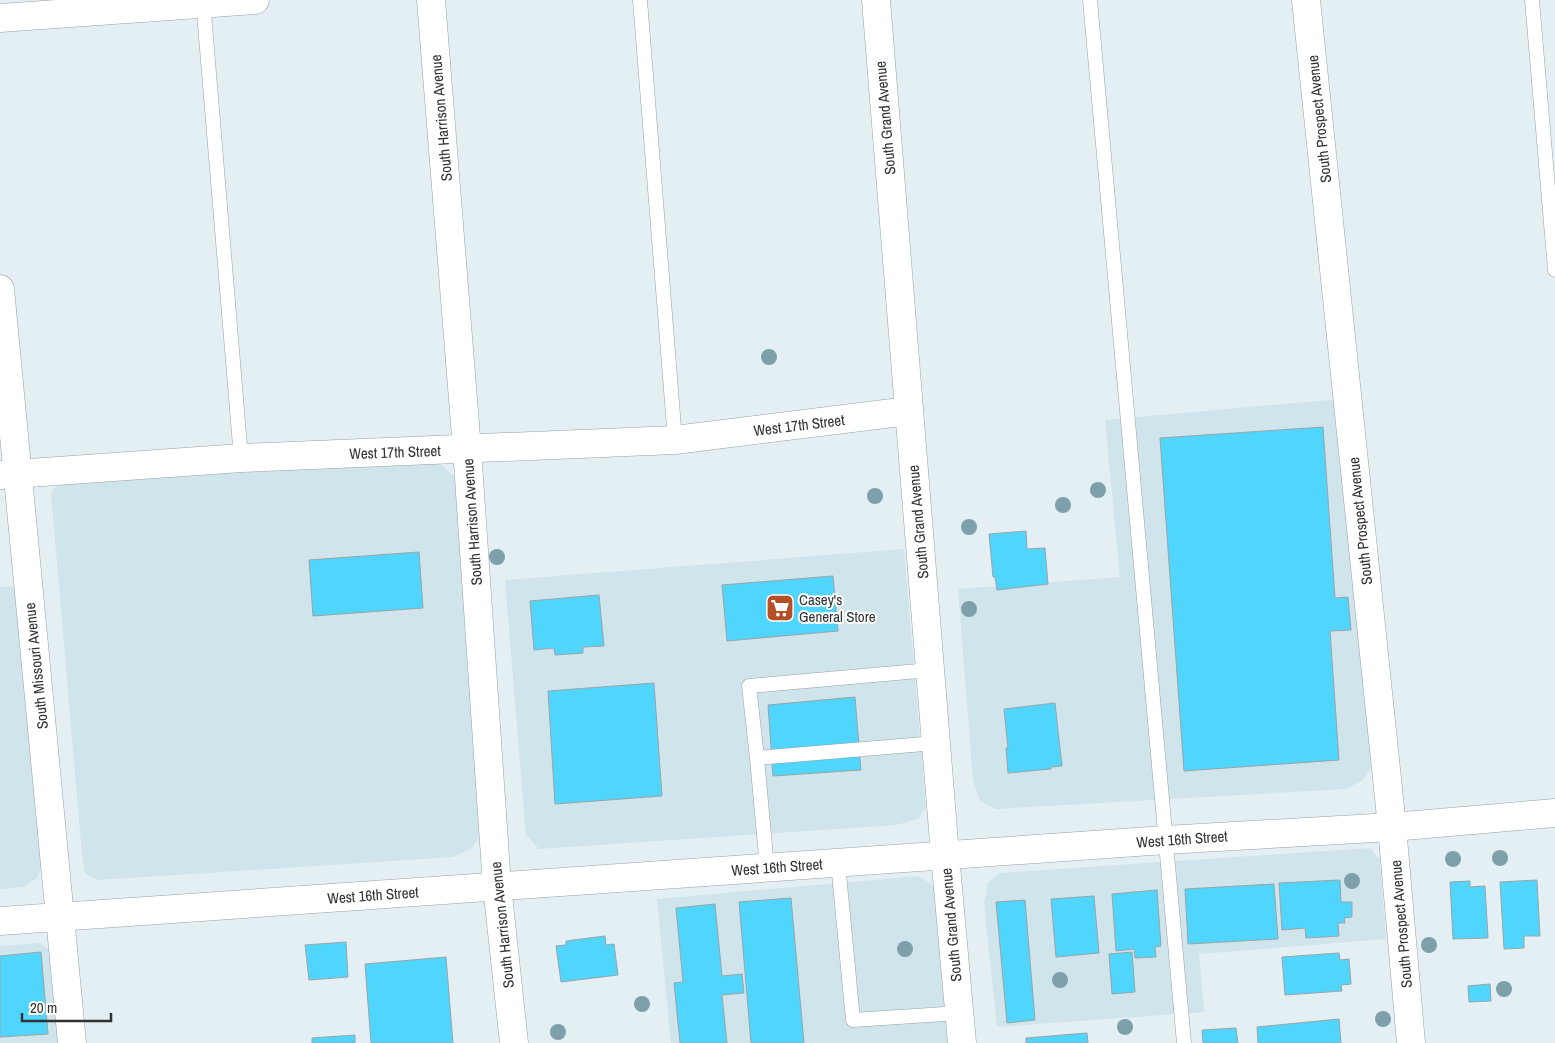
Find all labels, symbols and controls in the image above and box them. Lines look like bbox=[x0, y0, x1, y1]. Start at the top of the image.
street label: South Harrison Avenue bbox=[425, 54, 457, 182]
street label: South Prospect Avenue bbox=[1302, 54, 1336, 184]
street label: South Grand Avenue bbox=[870, 60, 900, 176]
street label: West 17th Street bbox=[752, 409, 846, 441]
street label: West 17th Street bbox=[349, 440, 442, 464]
street label: South Prospect Avenue bbox=[1343, 456, 1377, 586]
street label: South Harrison Avenue bbox=[457, 458, 487, 586]
street label: South Grand Avenue bbox=[903, 464, 933, 580]
place label: Casey's General Store bbox=[799, 589, 876, 627]
supermarket icon: Casey's General Store bbox=[765, 593, 795, 623]
street label: South Missouri Avenue bbox=[19, 602, 53, 730]
street label: West 16th Street bbox=[1136, 825, 1229, 853]
street label: West 16th Street bbox=[731, 853, 824, 881]
street label: South Prospect Avenue bbox=[1385, 859, 1417, 989]
street label: South Harrison Avenue bbox=[485, 861, 519, 989]
street label: South Grand Avenue bbox=[936, 867, 966, 983]
street label: West 16th Street bbox=[327, 881, 420, 909]
scale bar bbox=[22, 990, 111, 1022]
text: 20 m bbox=[30, 997, 57, 1018]

